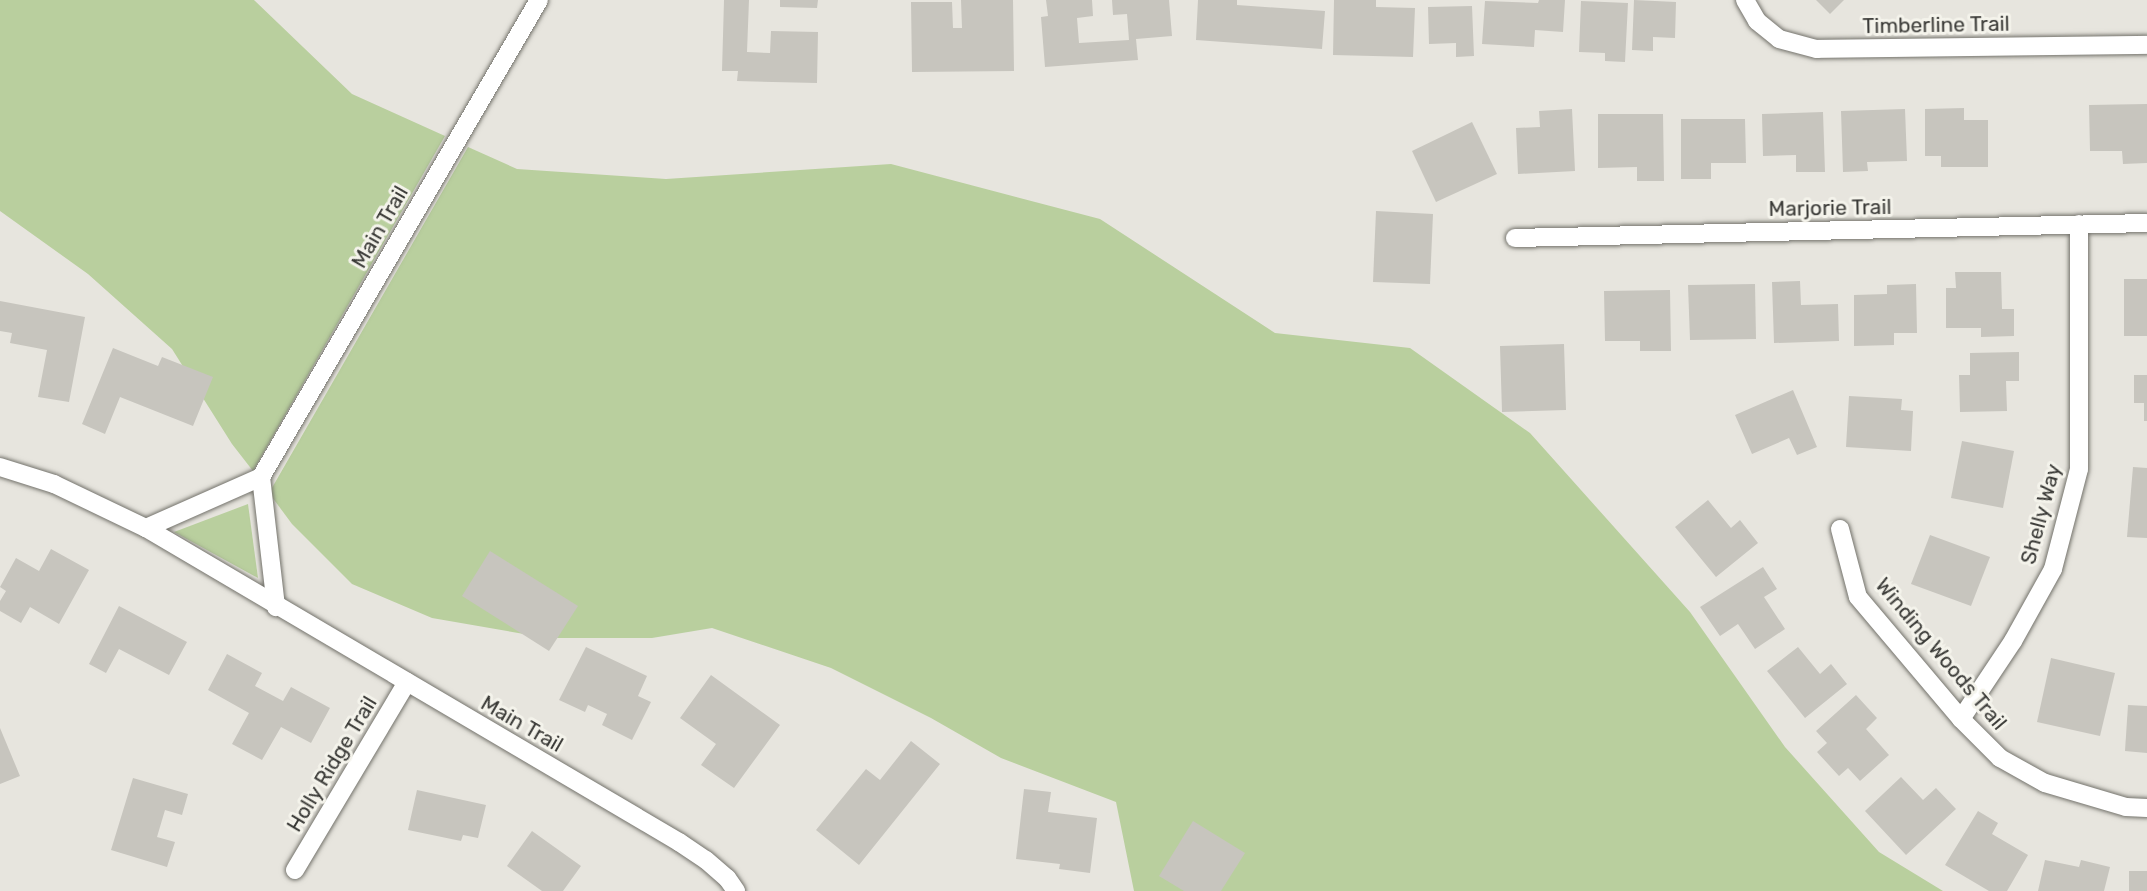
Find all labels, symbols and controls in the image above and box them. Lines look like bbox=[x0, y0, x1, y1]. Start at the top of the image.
street label: Timberline Trail bbox=[1862, 11, 2010, 39]
street label: Main Trail bbox=[346, 181, 414, 273]
street label: Marjorie Trail bbox=[1768, 194, 1892, 222]
street label: Shelly Way bbox=[2015, 461, 2067, 567]
street label: Winding Woods Trail bbox=[1870, 573, 2012, 735]
street label: Main Trail bbox=[476, 690, 568, 758]
street label: Holly Ridge Trail bbox=[281, 691, 383, 837]

